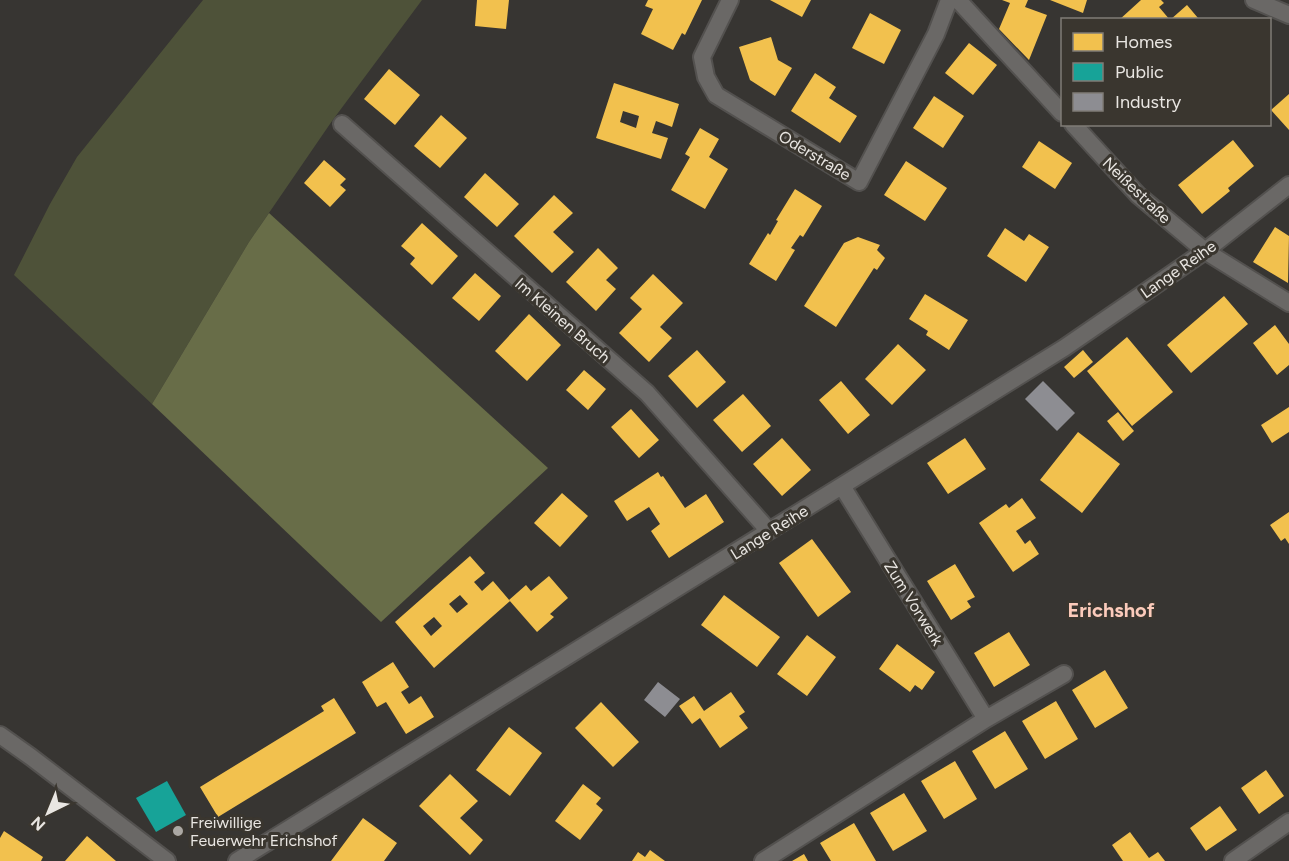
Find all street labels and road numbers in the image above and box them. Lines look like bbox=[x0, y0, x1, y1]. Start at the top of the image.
street label: Oderstraße bbox=[775, 126, 854, 185]
street label: Neißestraße bbox=[1099, 153, 1175, 228]
street label: Lange Reihe bbox=[1137, 236, 1220, 302]
street label: Im Kleinen Bruch bbox=[511, 274, 614, 367]
street label: Lange Reihe bbox=[727, 501, 812, 564]
street label: Zum Vorwerk bbox=[880, 557, 947, 649]

